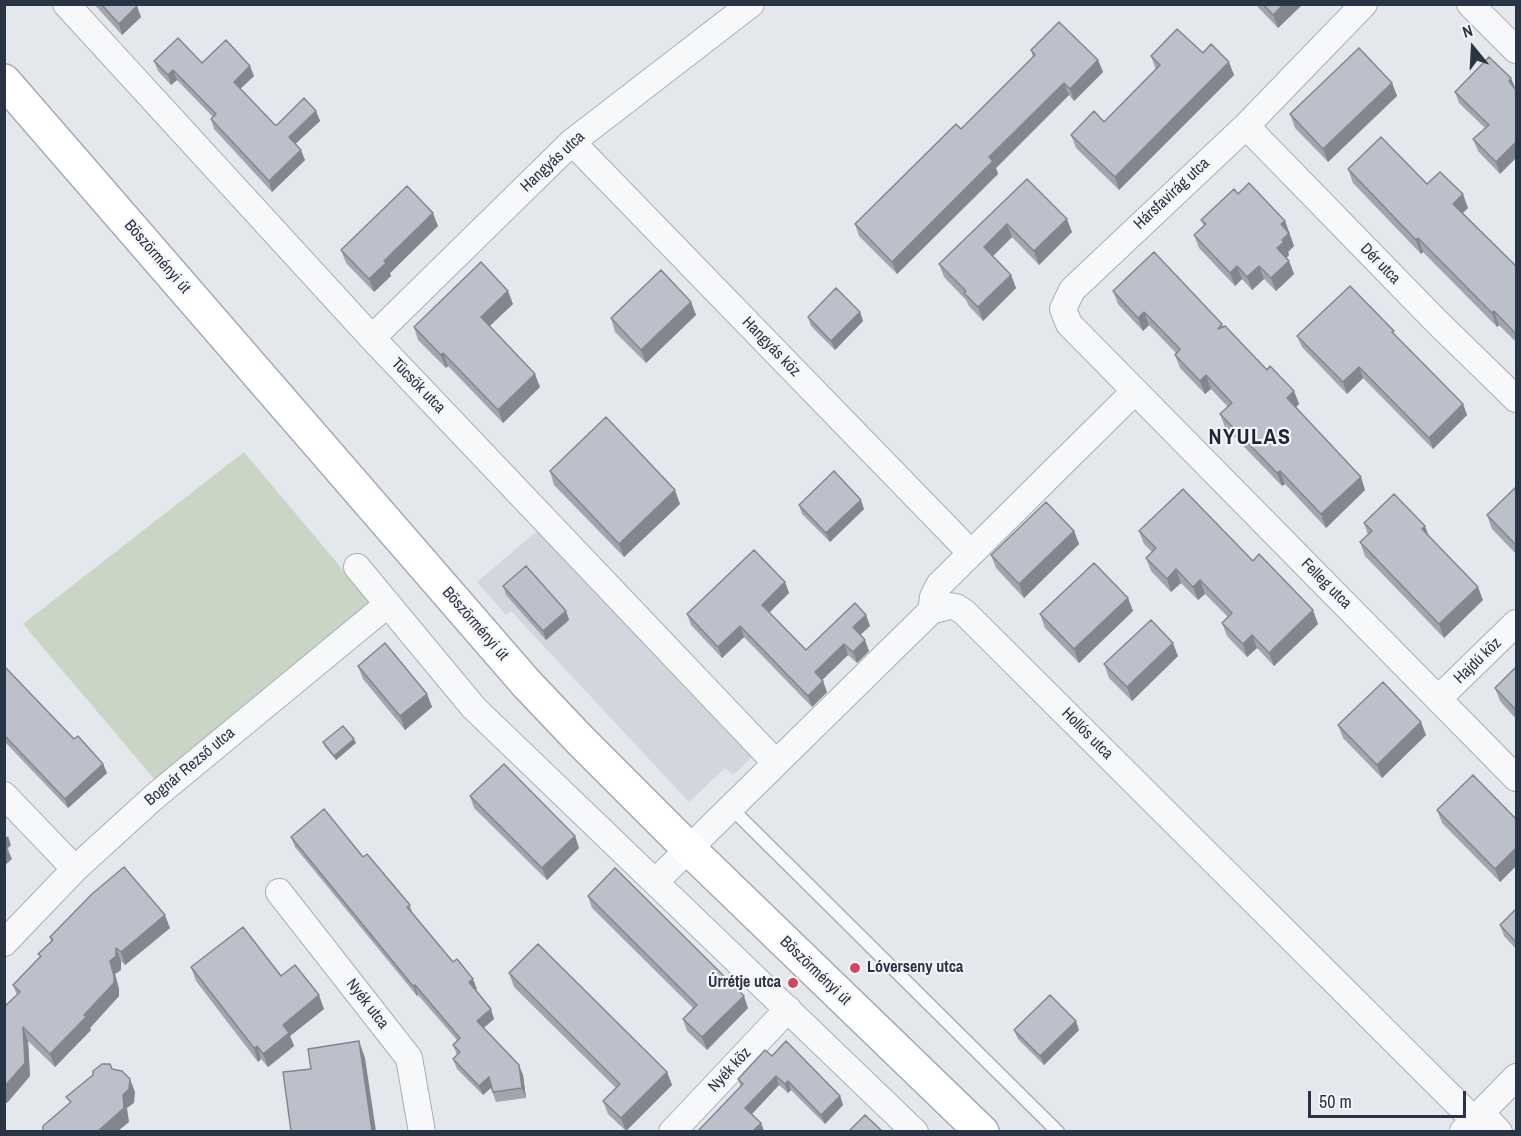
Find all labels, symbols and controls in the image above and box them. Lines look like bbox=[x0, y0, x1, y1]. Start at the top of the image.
north arrow bbox=[1443, 18, 1503, 78]
text: N bbox=[1460, 19, 1475, 43]
street label: Hangyás utca bbox=[517, 128, 589, 196]
street label: Hársfavirág utca bbox=[1130, 154, 1214, 234]
street label: Böszörményi út bbox=[120, 216, 194, 298]
street label: Dér utca bbox=[1356, 239, 1404, 289]
street label: Hangyás köz bbox=[738, 313, 804, 381]
street label: Tücsök utca bbox=[387, 354, 449, 418]
district label: NYULAS bbox=[1208, 425, 1292, 451]
street label: Felleg utca bbox=[1297, 555, 1355, 613]
street label: Böszörményi út bbox=[438, 583, 512, 665]
street label: Hajdú köz bbox=[1450, 634, 1506, 688]
street label: Hollós utca bbox=[1057, 704, 1117, 764]
street label: Bognár Rezső utca bbox=[141, 724, 239, 810]
street label: Böszörményi út bbox=[776, 932, 854, 1010]
place label: Lóverseny utca bbox=[867, 958, 963, 978]
marker: Lóverseny utca bbox=[848, 961, 862, 975]
place label: Úrrétje utca bbox=[708, 973, 781, 993]
street label: Nyék utca bbox=[341, 975, 393, 1033]
marker: Úrrétje utca bbox=[786, 976, 800, 990]
street label: Nyék köz bbox=[705, 1044, 755, 1096]
scale bar bbox=[1311, 1079, 1468, 1117]
text: 50 m bbox=[1319, 1089, 1352, 1114]

